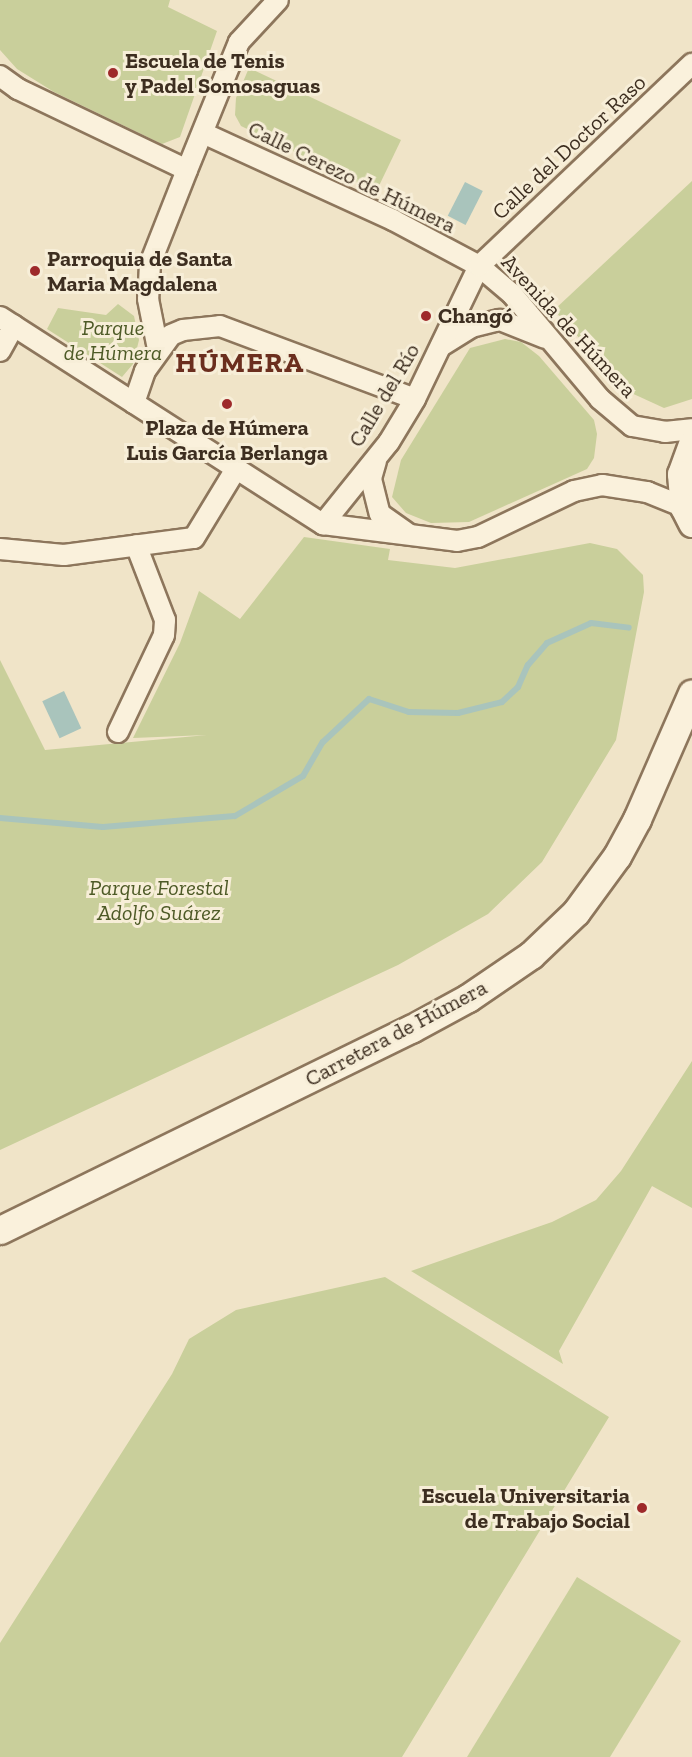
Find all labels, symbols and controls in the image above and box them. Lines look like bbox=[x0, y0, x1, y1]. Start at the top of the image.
place label: Escuela de Tenis y Padel Somosaguas bbox=[125, 47, 321, 98]
marker: Escuela de Tenis y Padel Somosaguas bbox=[106, 66, 120, 80]
street label: Calle del Doctor Raso bbox=[487, 69, 651, 225]
street label: Calle Cerezo de Húmera bbox=[244, 115, 460, 239]
place label: Parroquia de Santa Maria Magdalena bbox=[47, 245, 232, 296]
street label: Avenida de Húmera bbox=[496, 249, 642, 403]
marker: Parroquia de Santa Maria Magdalena bbox=[28, 264, 42, 278]
place label: Changó bbox=[438, 303, 513, 329]
marker: Changó bbox=[419, 309, 433, 323]
park label: Parque de Húmera bbox=[64, 314, 162, 366]
street label: Calle del Río bbox=[343, 338, 425, 452]
district label: HÚMERA bbox=[175, 346, 305, 380]
marker: Plaza de Húmera Luis García Berlanga bbox=[220, 397, 234, 411]
place label: Plaza de Húmera Luis García Berlanga bbox=[126, 414, 328, 466]
park label: Parque Forestal Adolfo Suárez bbox=[89, 874, 229, 926]
street label: Carretera de Húmera bbox=[301, 974, 491, 1092]
place label: Escuela Universitaria de Trabajo Social bbox=[421, 1482, 630, 1534]
marker: Escuela Universitaria de Trabajo Social bbox=[635, 1501, 649, 1515]

